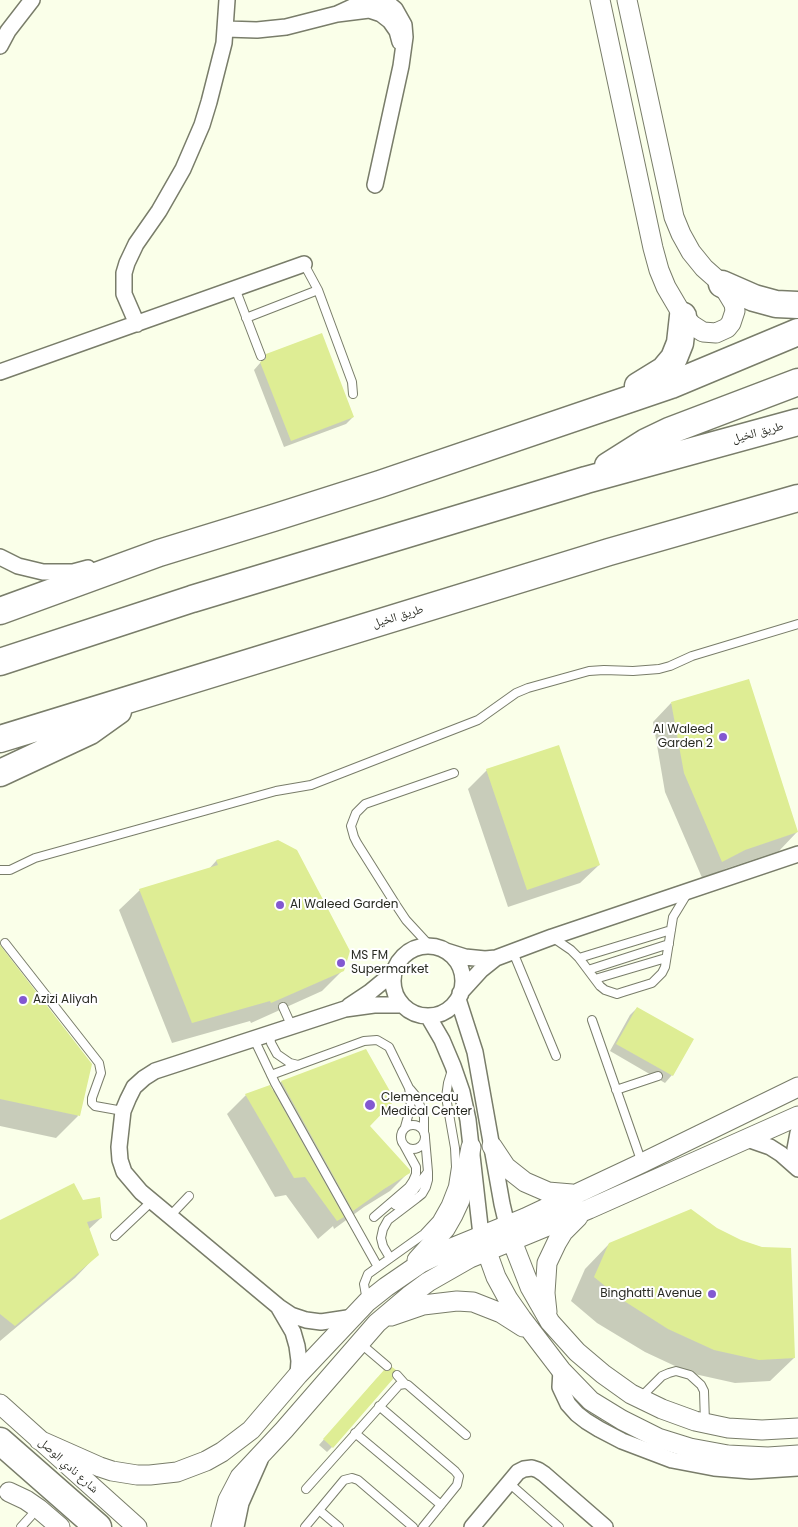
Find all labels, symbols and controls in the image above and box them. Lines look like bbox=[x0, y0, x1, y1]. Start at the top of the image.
street label: طريق الخيل bbox=[731, 419, 785, 447]
street label: طريق الخيل bbox=[371, 602, 425, 632]
place label: Al Waleed Garden 2 bbox=[653, 723, 713, 751]
marker: Al Waleed Garden 2 bbox=[717, 731, 729, 743]
place label: Al Waleed Garden bbox=[290, 898, 398, 912]
marker: Al Waleed Garden bbox=[274, 899, 286, 911]
place label: MS FM Supermarket bbox=[351, 949, 429, 977]
marker: MS FM Supermarket bbox=[335, 957, 347, 969]
place label: Azizi Aliyah bbox=[33, 993, 98, 1007]
marker: Azizi Aliyah bbox=[17, 994, 29, 1006]
place label: Clemenceau Medical Center bbox=[381, 1091, 472, 1119]
marker: Clemenceau Medical Center bbox=[363, 1098, 377, 1112]
place label: Binghatti Avenue bbox=[600, 1287, 702, 1301]
marker: Binghatti Avenue bbox=[706, 1288, 718, 1300]
street label: شارع نادي الوصل bbox=[35, 1435, 101, 1497]

